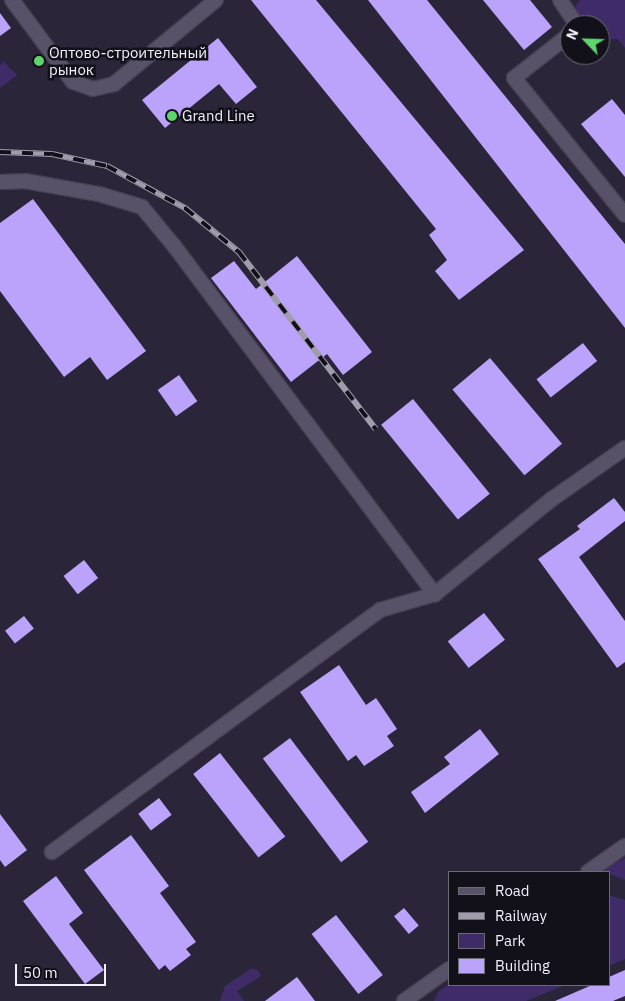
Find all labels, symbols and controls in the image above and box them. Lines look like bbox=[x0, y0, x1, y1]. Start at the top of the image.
north arrow bbox=[560, 15, 610, 65]
text: N bbox=[562, 26, 582, 43]
place label: Оптово-строительный рынок bbox=[49, 43, 207, 78]
marker: Оптово-строительный рынок bbox=[33, 55, 45, 67]
place label: Grand Line bbox=[182, 107, 255, 125]
marker: Grand Line bbox=[166, 110, 178, 122]
legend bbox=[448, 871, 610, 986]
text: Road bbox=[495, 881, 530, 900]
text: Railway bbox=[495, 906, 547, 925]
text: Park bbox=[495, 931, 525, 950]
scale bar bbox=[18, 954, 109, 986]
text: Building bbox=[495, 956, 550, 975]
text: 50 m bbox=[23, 963, 58, 982]

